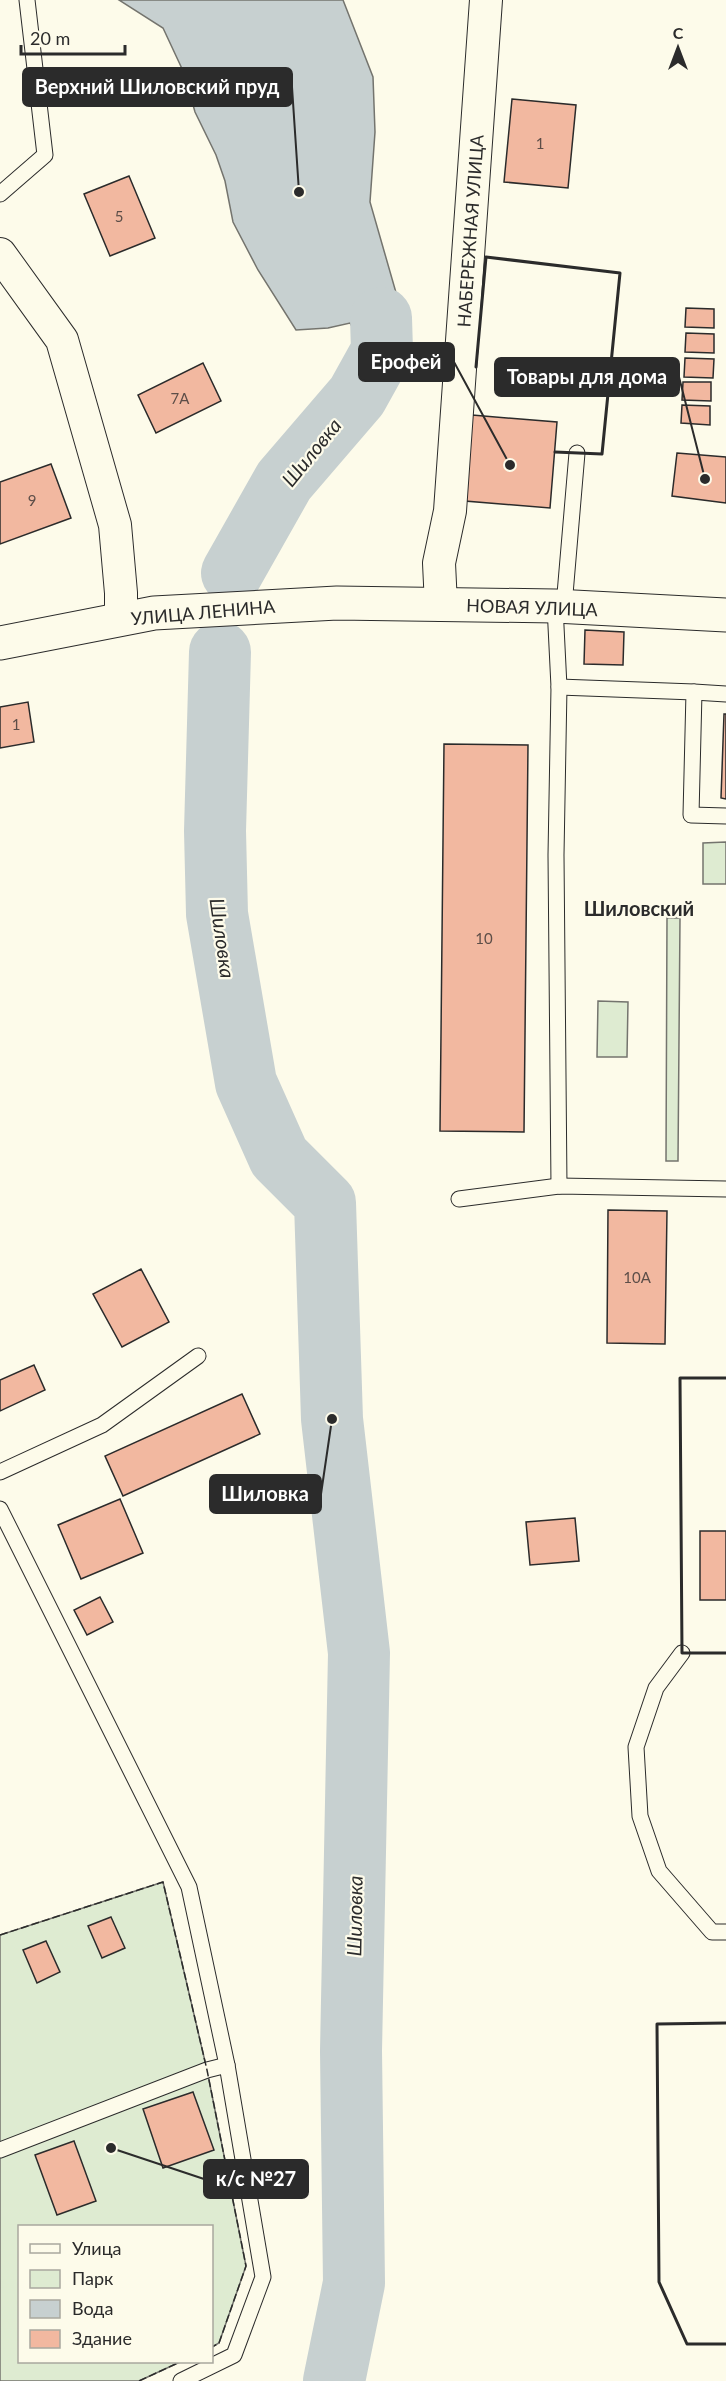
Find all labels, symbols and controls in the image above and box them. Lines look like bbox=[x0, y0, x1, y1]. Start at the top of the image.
scale bar bbox=[21, 18, 124, 56]
north arrow bbox=[648, 18, 708, 78]
text: С bbox=[673, 23, 684, 42]
text: 20 m bbox=[30, 27, 70, 49]
callout: Верхний Шиловский пруд bbox=[23, 68, 292, 106]
text: Верхний Шиловский пруд bbox=[35, 74, 280, 98]
street label: НАБЕРЕЖНАЯ УЛИЦА bbox=[452, 133, 488, 328]
house number: 1 bbox=[536, 134, 544, 152]
house number: 5 bbox=[115, 207, 123, 225]
callout: Ерофей bbox=[359, 343, 454, 381]
text: Ерофей bbox=[370, 349, 442, 373]
callout: Товары для дома bbox=[495, 358, 679, 396]
text: Товары для дома bbox=[507, 364, 667, 388]
house number: 7А bbox=[171, 389, 190, 407]
water label: Шиловка bbox=[276, 413, 346, 491]
house number: 9 bbox=[28, 491, 36, 509]
street label: НОВАЯ УЛИЦА bbox=[466, 594, 599, 620]
street label: УЛИЦА ЛЕНИНА bbox=[130, 595, 277, 629]
house number: 1 bbox=[12, 715, 20, 733]
water label: Шиловка bbox=[206, 896, 240, 980]
district label: Шиловский bbox=[584, 896, 694, 920]
house number: 10 bbox=[475, 929, 493, 947]
house number: 10А bbox=[623, 1268, 652, 1286]
callout: Шиловка bbox=[210, 1475, 321, 1513]
text: Шиловка bbox=[221, 1481, 309, 1505]
water label: Шиловка bbox=[341, 1875, 367, 1957]
callout: к/с №27 bbox=[204, 2160, 308, 2198]
text: к/с №27 bbox=[216, 2166, 296, 2190]
legend bbox=[18, 2225, 213, 2363]
text: Улица bbox=[72, 2237, 122, 2259]
text: Парк bbox=[72, 2267, 114, 2289]
text: Вода bbox=[72, 2297, 113, 2319]
text: Здание bbox=[72, 2327, 132, 2349]

